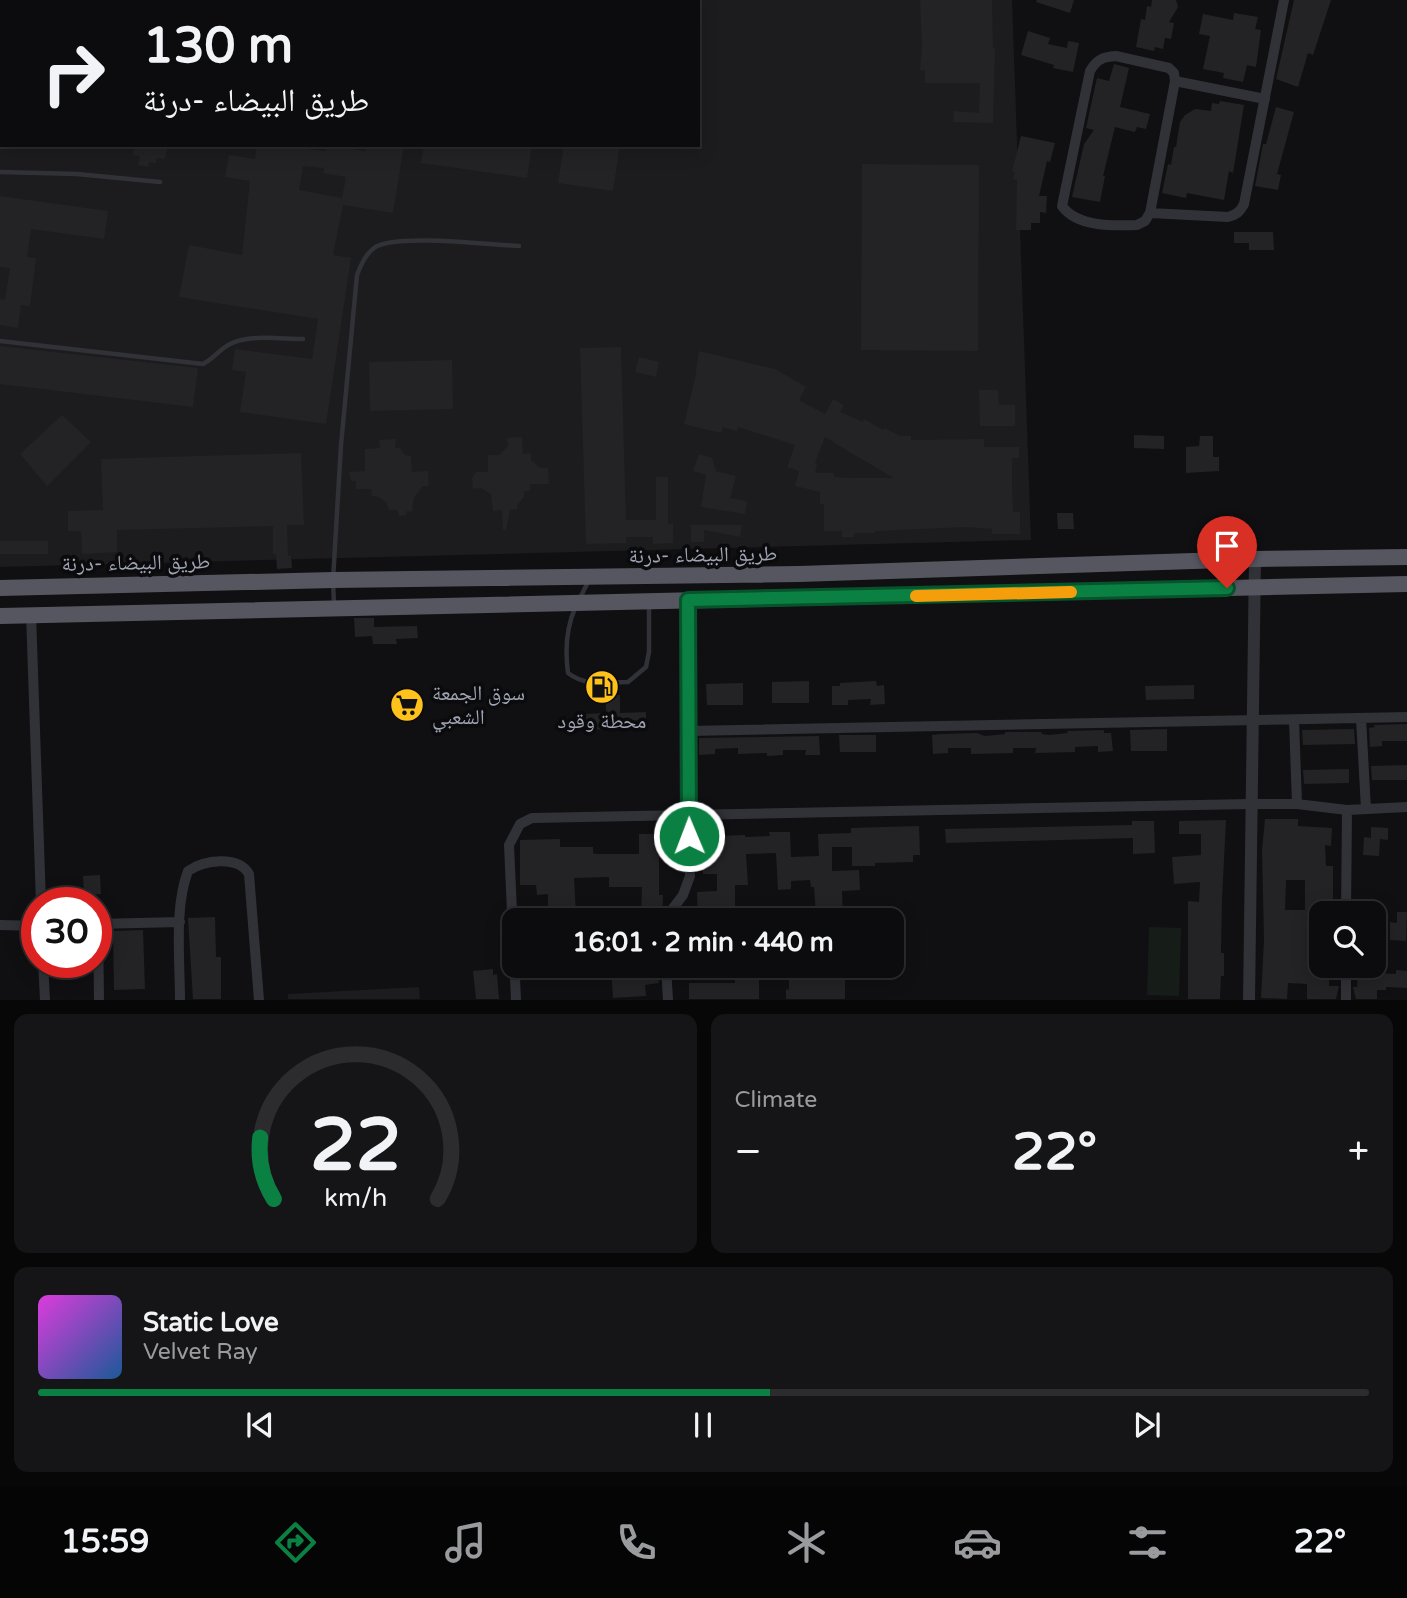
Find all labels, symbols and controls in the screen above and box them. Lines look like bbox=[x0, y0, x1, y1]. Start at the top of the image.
text: 130 m bbox=[143, 17, 293, 76]
icon: right bbox=[28, 28, 119, 119]
text: طريق البيضاء -درنة bbox=[143, 82, 369, 120]
pin bbox=[1197, 516, 1257, 588]
icon: arrive bbox=[1208, 527, 1246, 565]
street label: طريق البيضاء -درنة bbox=[629, 541, 777, 569]
street label: طريق البيضاء -درنة bbox=[62, 549, 210, 577]
fuel station icon: محطة وقود bbox=[583, 668, 621, 706]
place label: سوق الجمعة الشعبي bbox=[432, 681, 525, 733]
supermarket icon: سوق الجمعة الشعبي bbox=[388, 686, 426, 724]
place label: محطة وقود bbox=[558, 709, 646, 734]
position arrow bbox=[652, 799, 726, 873]
speed limit sign: 30 bbox=[21, 887, 112, 978]
map controls bbox=[1309, 901, 1386, 978]
button: search bbox=[1309, 901, 1386, 978]
text: 16:01 · 2 min · 440 m bbox=[572, 927, 834, 958]
text: Climate bbox=[735, 1086, 817, 1114]
text: 22 bbox=[310, 1103, 401, 1191]
text: 22° bbox=[1012, 1121, 1097, 1184]
text: − bbox=[735, 1129, 762, 1175]
text: + bbox=[1348, 1129, 1369, 1175]
text: km/h bbox=[324, 1183, 387, 1213]
text: Static Love bbox=[143, 1307, 279, 1338]
text: Velvet Ray bbox=[143, 1338, 258, 1366]
icon: previous bbox=[241, 1406, 279, 1444]
icon: pause bbox=[684, 1406, 722, 1444]
icon: next bbox=[1128, 1406, 1166, 1444]
icon: directions bbox=[271, 1518, 320, 1567]
icon: music bbox=[441, 1518, 490, 1567]
icon: phone bbox=[612, 1518, 661, 1567]
icon: climate bbox=[782, 1518, 831, 1567]
icon: car bbox=[953, 1518, 1002, 1567]
icon: filters bbox=[1123, 1518, 1172, 1567]
text: 15:59 bbox=[61, 1523, 149, 1561]
text: 22° bbox=[1294, 1523, 1346, 1561]

